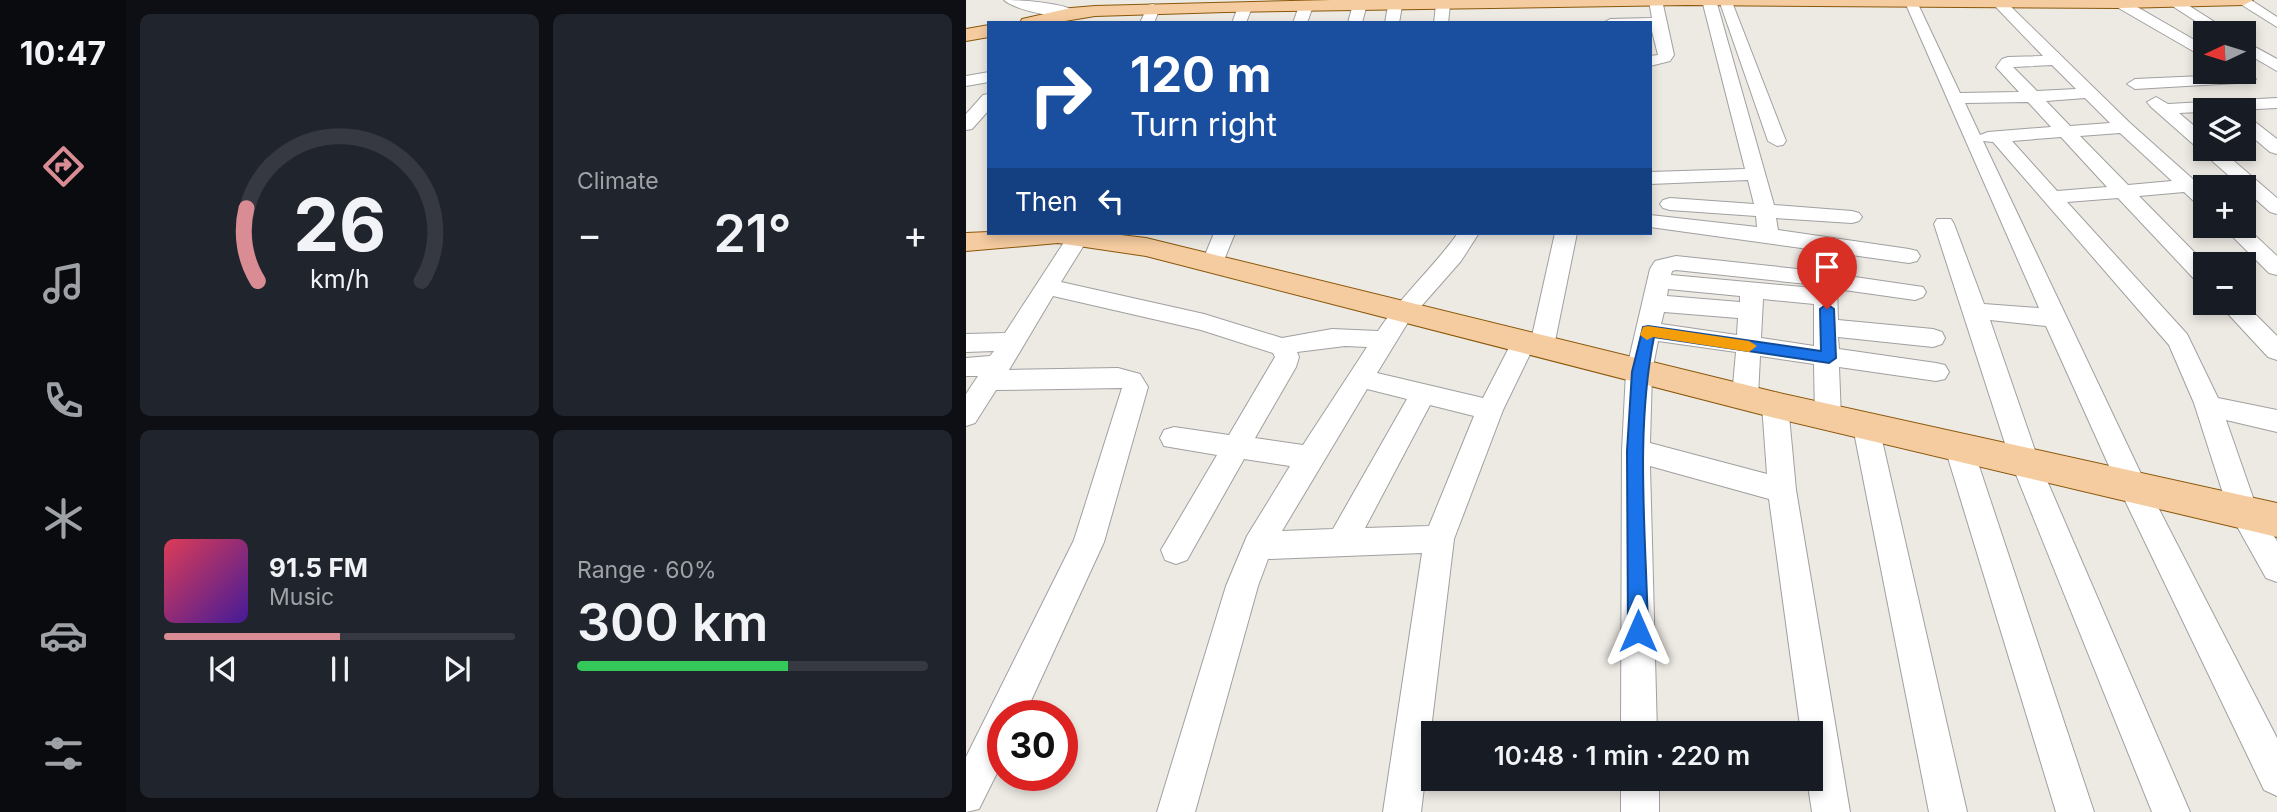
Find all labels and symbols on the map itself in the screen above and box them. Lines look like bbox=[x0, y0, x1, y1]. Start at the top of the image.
north arrow bbox=[2193, 21, 2256, 84]
pin bbox=[1797, 237, 1857, 309]
position arrow bbox=[1601, 594, 1675, 668]
speed limit sign: 30 bbox=[987, 700, 1078, 791]

